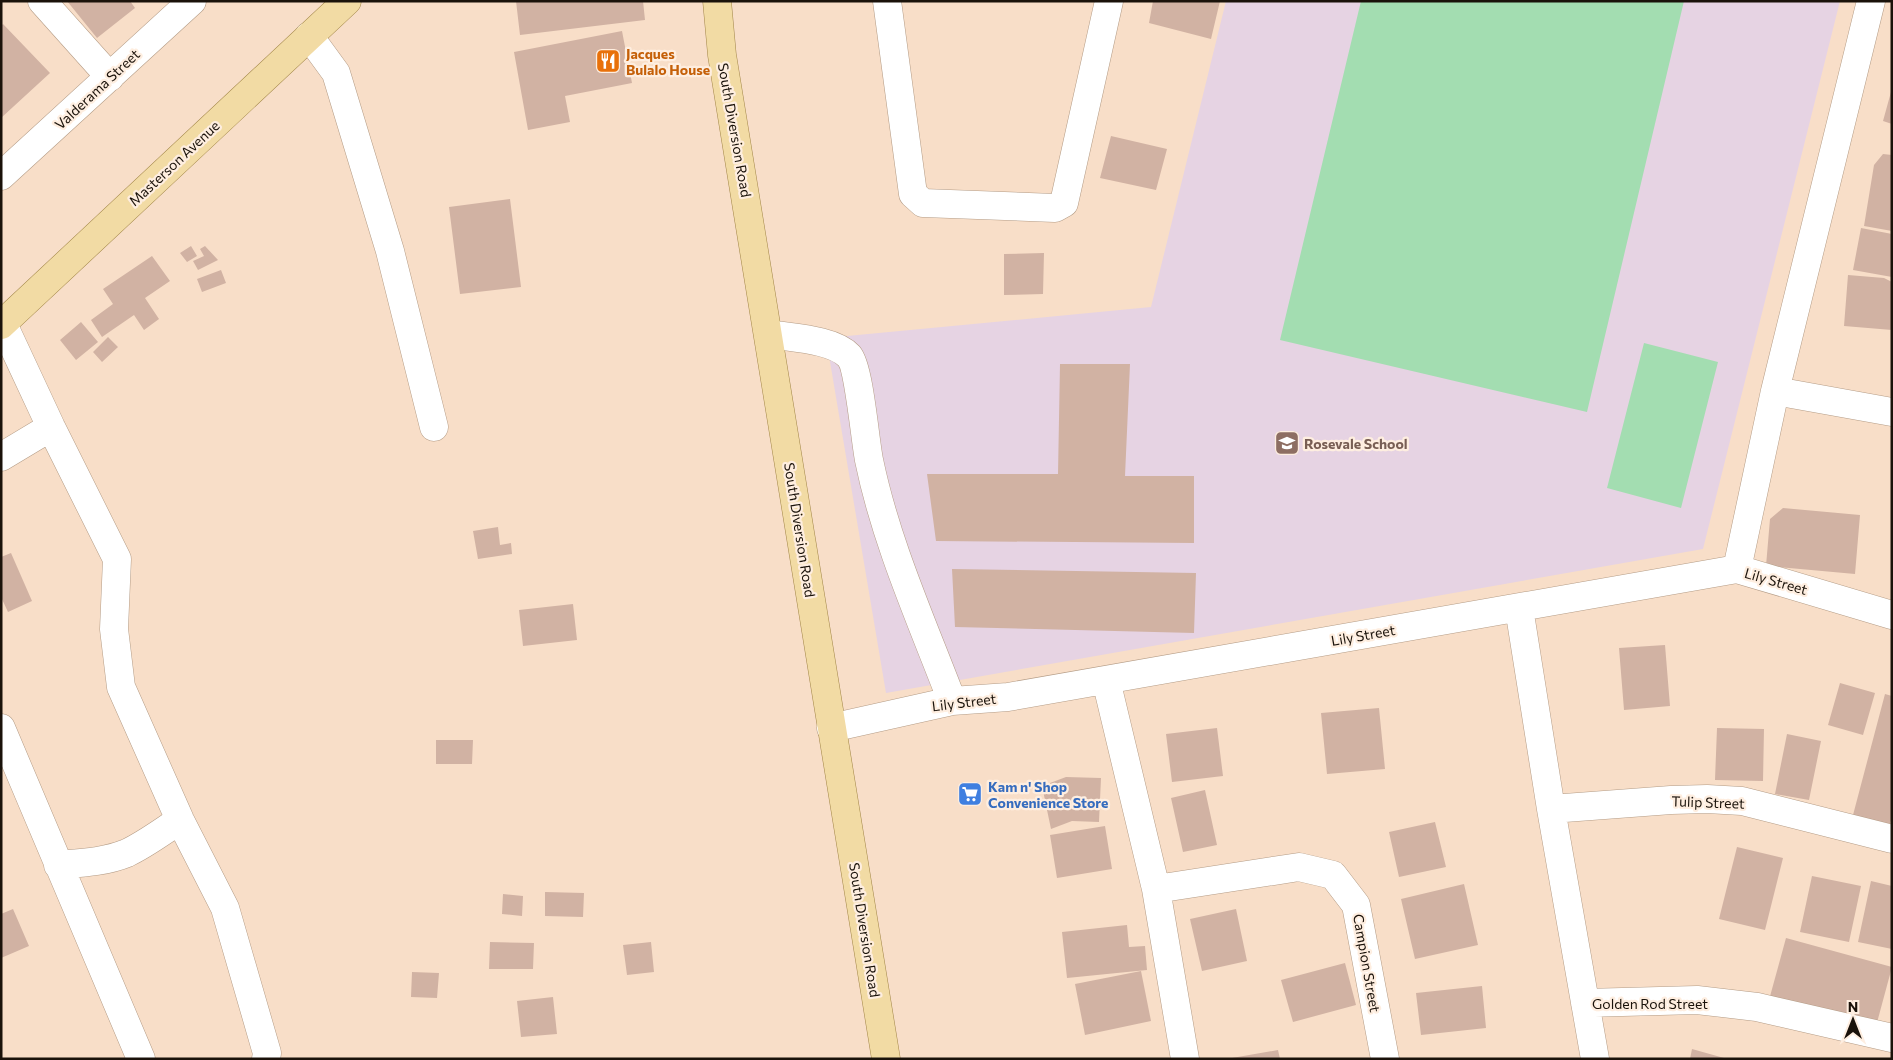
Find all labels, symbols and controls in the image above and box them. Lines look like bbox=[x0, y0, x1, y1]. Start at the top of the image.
street label: Valderama Street bbox=[51, 45, 143, 133]
place label: Jacques Bulalo House bbox=[626, 45, 710, 78]
restaurant icon: Jacques Bulalo House bbox=[595, 48, 621, 74]
street label: South Diversion Road bbox=[715, 61, 755, 199]
street label: Masterson Avenue bbox=[125, 117, 223, 209]
school or university icon: Rosevale School bbox=[1274, 430, 1300, 456]
place label: Rosevale School bbox=[1304, 435, 1408, 452]
street label: South Diversion Road bbox=[781, 461, 819, 599]
street label: Lily Street bbox=[1743, 564, 1810, 598]
street label: Lily Street bbox=[1330, 621, 1397, 649]
street label: Lily Street bbox=[931, 690, 997, 714]
place label: Kam n' Shop Convenience Store bbox=[988, 778, 1108, 811]
supermarket icon: Kam n' Shop Convenience Store bbox=[957, 781, 983, 807]
street label: Tulip Street bbox=[1671, 792, 1745, 812]
street label: South Diversion Road bbox=[846, 861, 884, 999]
street label: Campion Street bbox=[1350, 912, 1384, 1014]
street label: Golden Rod Street bbox=[1592, 995, 1708, 1012]
north arrow bbox=[1828, 995, 1878, 1045]
text: N bbox=[1848, 998, 1858, 1015]

